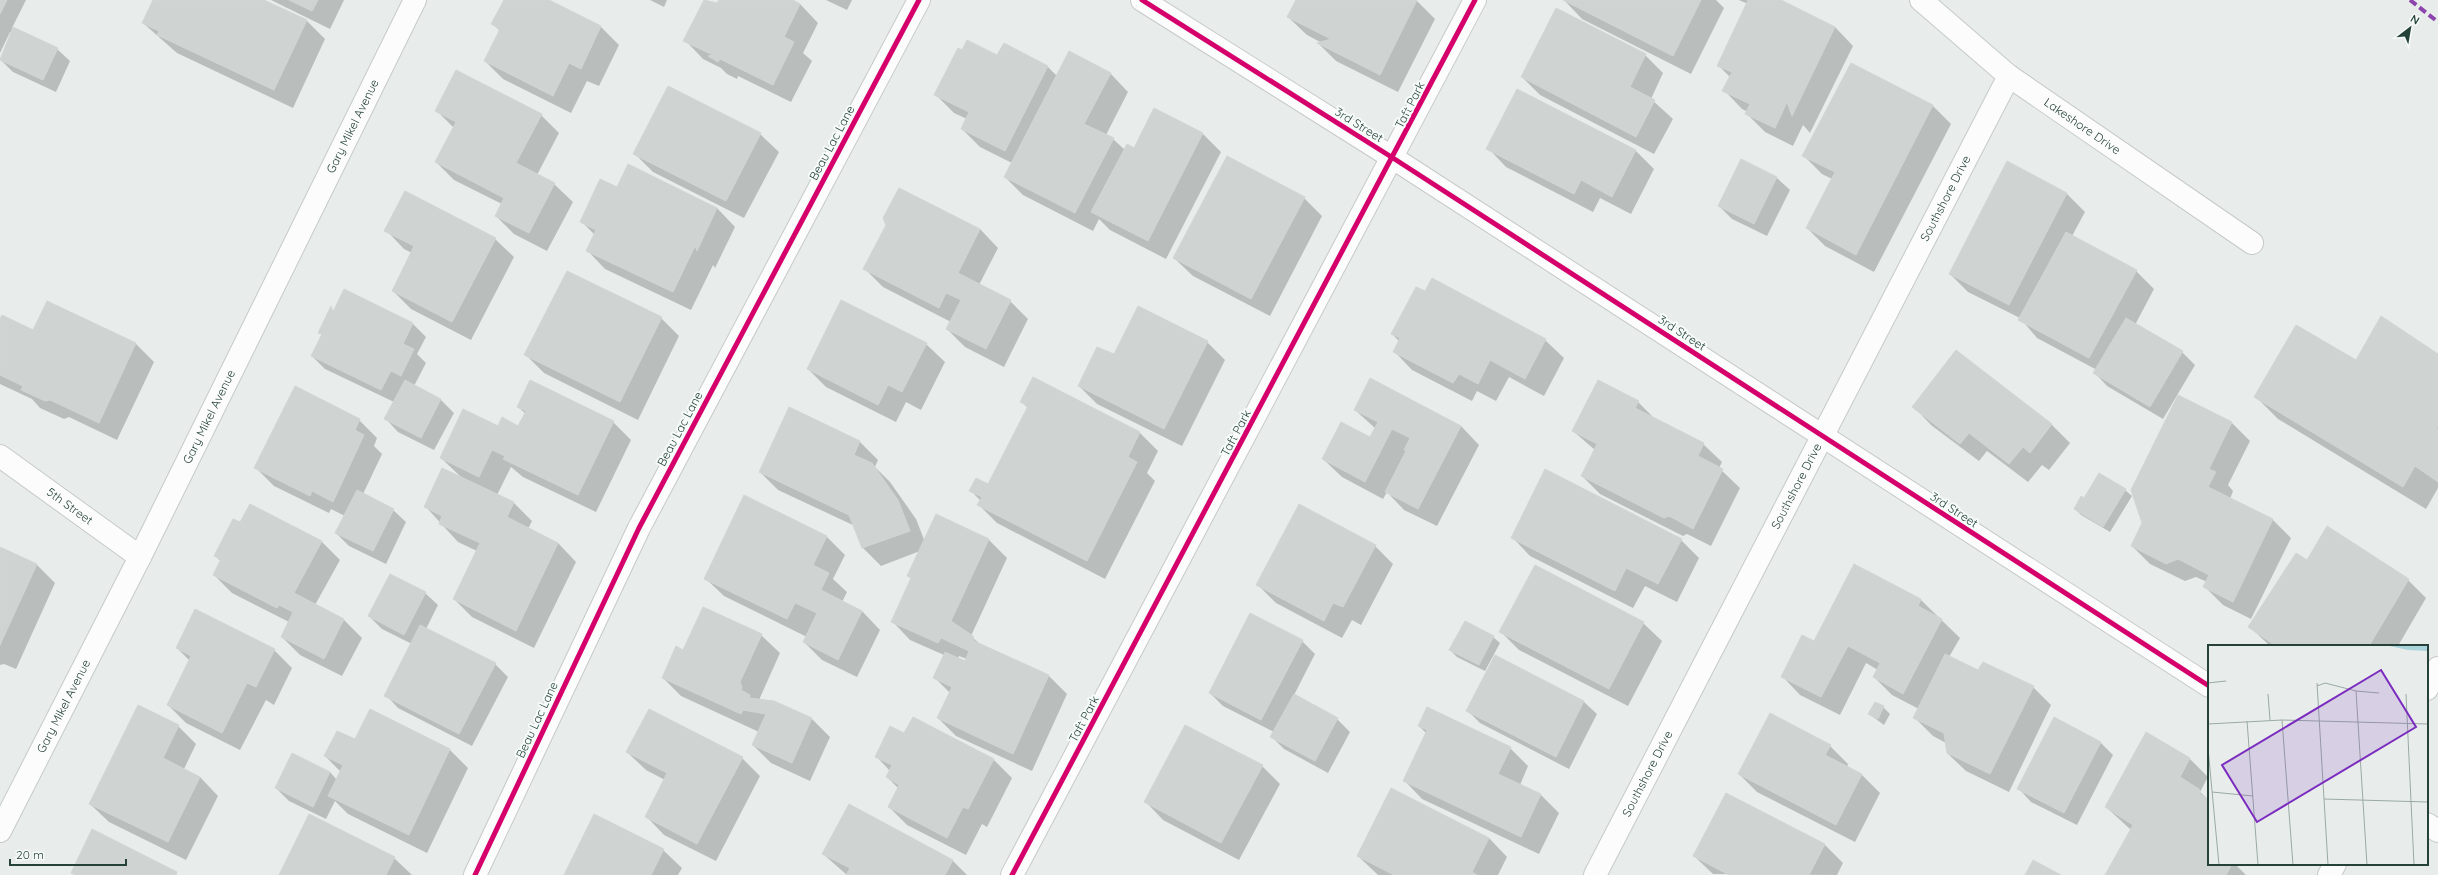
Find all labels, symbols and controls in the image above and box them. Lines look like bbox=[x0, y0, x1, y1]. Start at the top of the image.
north arrow bbox=[2390, 8, 2430, 48]
text: N bbox=[2408, 11, 2422, 28]
street label: Gary Mikel Avenue bbox=[323, 76, 382, 176]
street label: Taft Park bbox=[1391, 79, 1428, 131]
street label: Lakeshore Drive bbox=[2041, 94, 2124, 158]
street label: Beau Lac Lane bbox=[806, 103, 858, 183]
street label: 3rd Street bbox=[1332, 104, 1386, 145]
street label: Southshore Drive bbox=[1917, 152, 1974, 244]
street label: 3rd Street bbox=[1656, 312, 1709, 354]
street label: Gary Mikel Avenue bbox=[179, 367, 238, 466]
street label: Beau Lac Lane bbox=[654, 389, 706, 469]
street label: Taft Park bbox=[1217, 407, 1254, 459]
street label: Southshore Drive bbox=[1768, 440, 1825, 531]
street label: 5th Street bbox=[44, 484, 96, 528]
street label: 3rd Street bbox=[1928, 489, 1981, 531]
inset map bbox=[2208, 645, 2428, 865]
street label: Gary Mikel Avenue bbox=[33, 657, 93, 755]
street label: Beau Lac Lane bbox=[512, 679, 561, 760]
street label: Taft Park bbox=[1065, 693, 1102, 745]
street label: Southshore Drive bbox=[1619, 728, 1676, 819]
scale bar bbox=[10, 841, 126, 867]
text: 20 m bbox=[16, 847, 44, 862]

